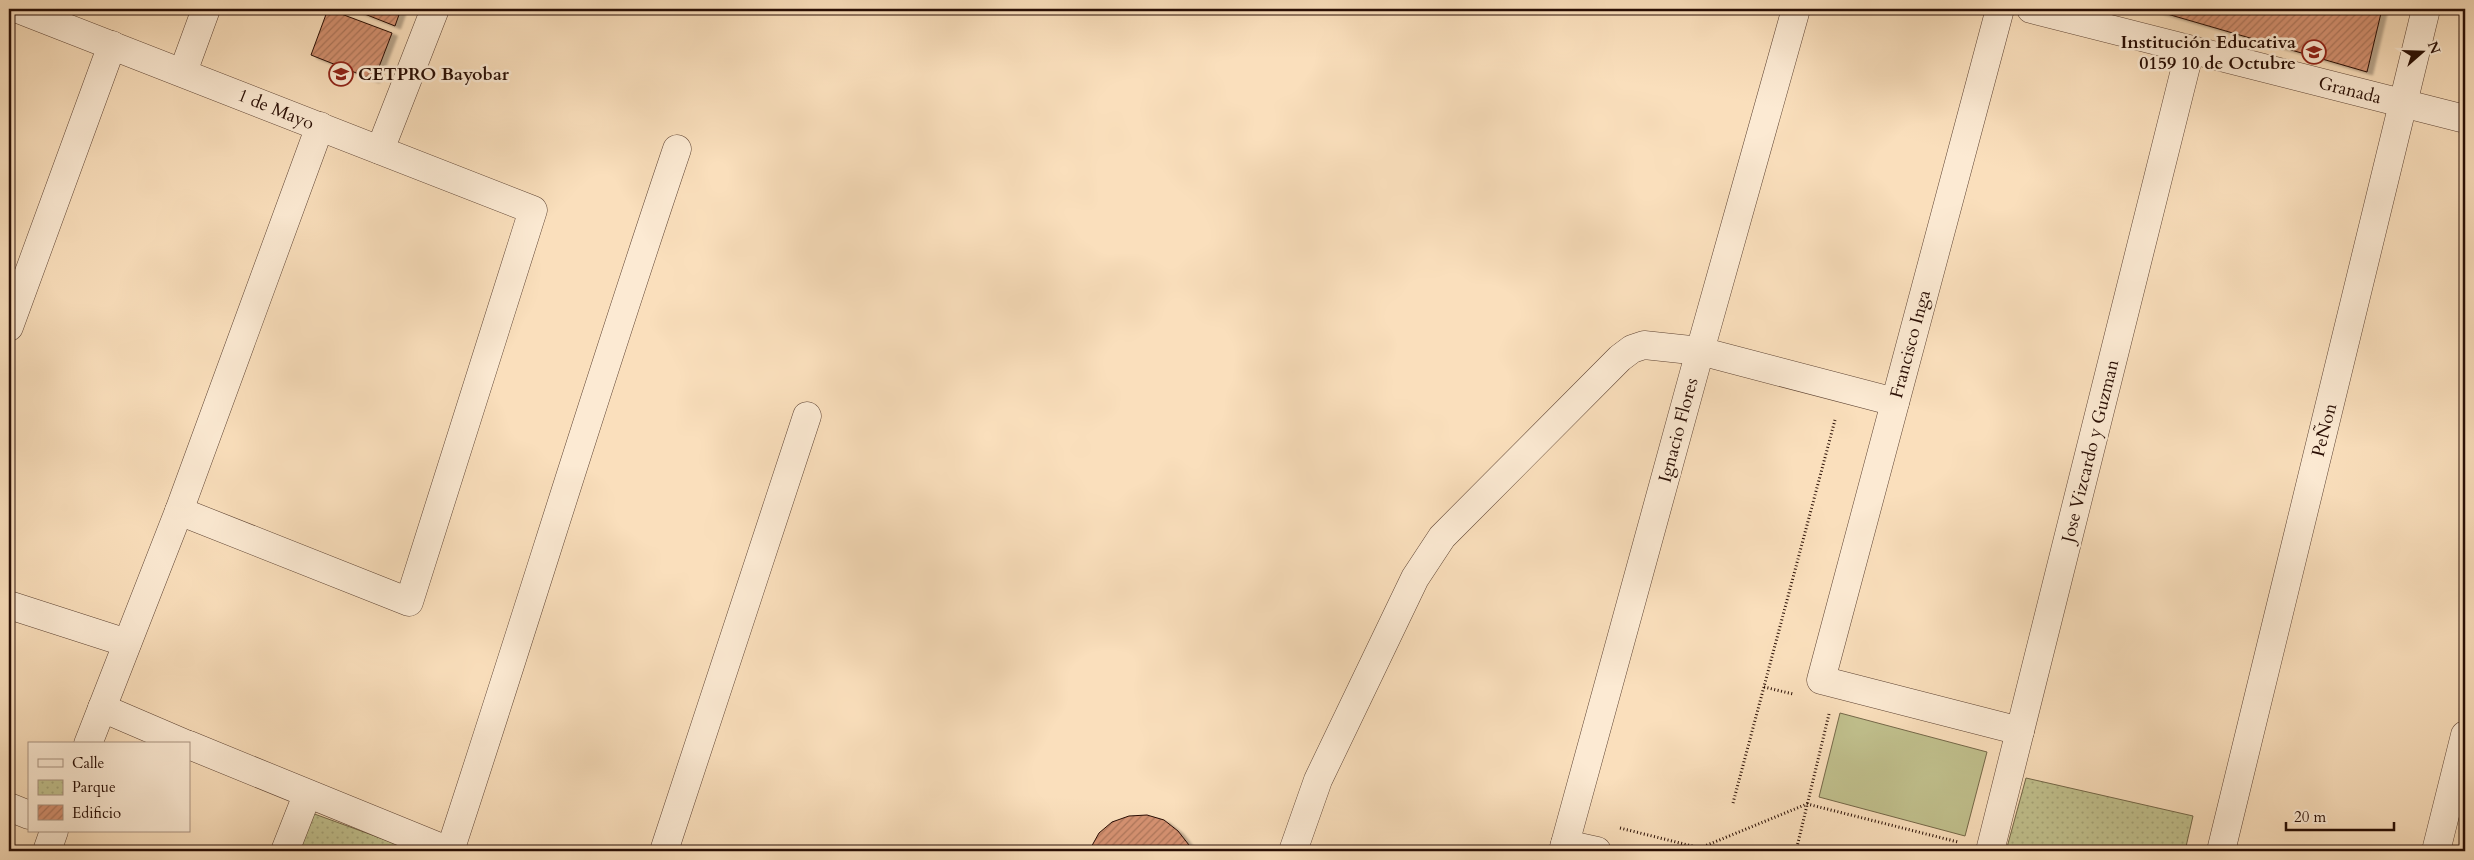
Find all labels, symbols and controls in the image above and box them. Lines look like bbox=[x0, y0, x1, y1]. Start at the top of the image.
north arrow bbox=[2396, 28, 2446, 78]
place label: Institución Educativa 0159 10 de Octubre bbox=[2120, 30, 2296, 76]
school or university icon: Institución Educativa 0159 10 de Octubre bbox=[2301, 39, 2327, 65]
text: N bbox=[2423, 39, 2445, 57]
school or university icon: CETPRO Bayobar bbox=[328, 61, 354, 87]
place label: CETPRO Bayobar bbox=[358, 62, 510, 87]
street label: Granada bbox=[2316, 71, 2384, 110]
street label: 1 de Mayo bbox=[234, 83, 318, 136]
street label: Francisco Inga bbox=[1884, 287, 1937, 401]
street label: Jose Vizcardo y Guzman bbox=[2055, 356, 2125, 548]
street label: Ignacio Flores bbox=[1653, 375, 1704, 485]
street label: PeÑon bbox=[2306, 400, 2343, 459]
legend bbox=[28, 742, 190, 832]
text: Calle bbox=[72, 753, 105, 773]
text: Parque bbox=[72, 777, 116, 797]
scale bar bbox=[2286, 800, 2394, 832]
text: Edificio bbox=[72, 803, 121, 823]
text: 20 m bbox=[2294, 807, 2326, 827]

